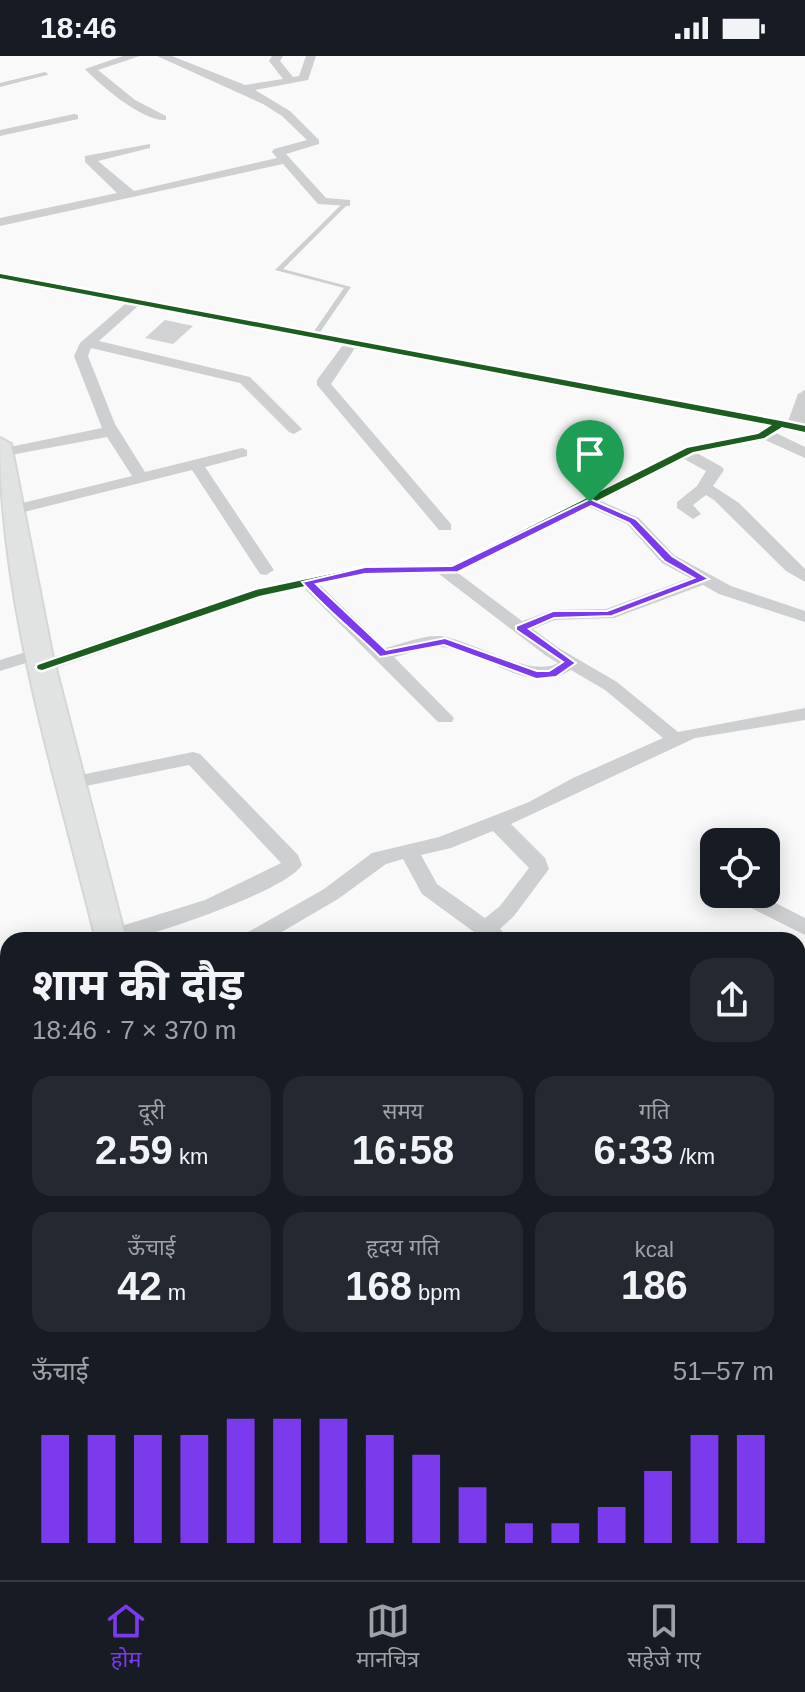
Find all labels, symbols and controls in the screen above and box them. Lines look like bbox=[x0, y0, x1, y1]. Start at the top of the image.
text: 18:46 bbox=[40, 11, 117, 44]
pin bbox=[556, 420, 624, 502]
icon: arrive bbox=[568, 432, 612, 476]
map controls bbox=[700, 828, 780, 908]
button: locate bbox=[700, 828, 780, 908]
button: share bbox=[690, 958, 774, 1042]
text: शाम की दौड़ bbox=[32, 960, 244, 1009]
text: 18:46 · 7 × 370 m bbox=[32, 1015, 237, 1045]
text: दूरी bbox=[138, 1099, 165, 1124]
text: समय bbox=[383, 1099, 423, 1124]
text: गति bbox=[639, 1099, 670, 1124]
text: 2.59 bbox=[95, 1128, 173, 1172]
text: 16:58 bbox=[352, 1128, 454, 1172]
text: 6:33 bbox=[594, 1128, 674, 1172]
text: km bbox=[173, 1144, 208, 1169]
text: /km bbox=[674, 1144, 715, 1169]
text: ऊँचाई bbox=[128, 1235, 176, 1260]
text: हृदय गति bbox=[366, 1235, 440, 1260]
text: kcal bbox=[635, 1237, 674, 1262]
text: 186 bbox=[621, 1263, 688, 1307]
text: 42 bbox=[117, 1264, 162, 1308]
text: 168 bbox=[345, 1264, 412, 1308]
text: m bbox=[162, 1280, 186, 1305]
text: bpm bbox=[412, 1280, 461, 1305]
text: ऊँचाई bbox=[32, 1356, 88, 1386]
text: 51–57 m bbox=[673, 1356, 774, 1386]
tab: होम bbox=[104, 1599, 148, 1676]
tab: मानचित्र bbox=[356, 1599, 419, 1676]
tab: सहेजे गए bbox=[627, 1599, 701, 1676]

